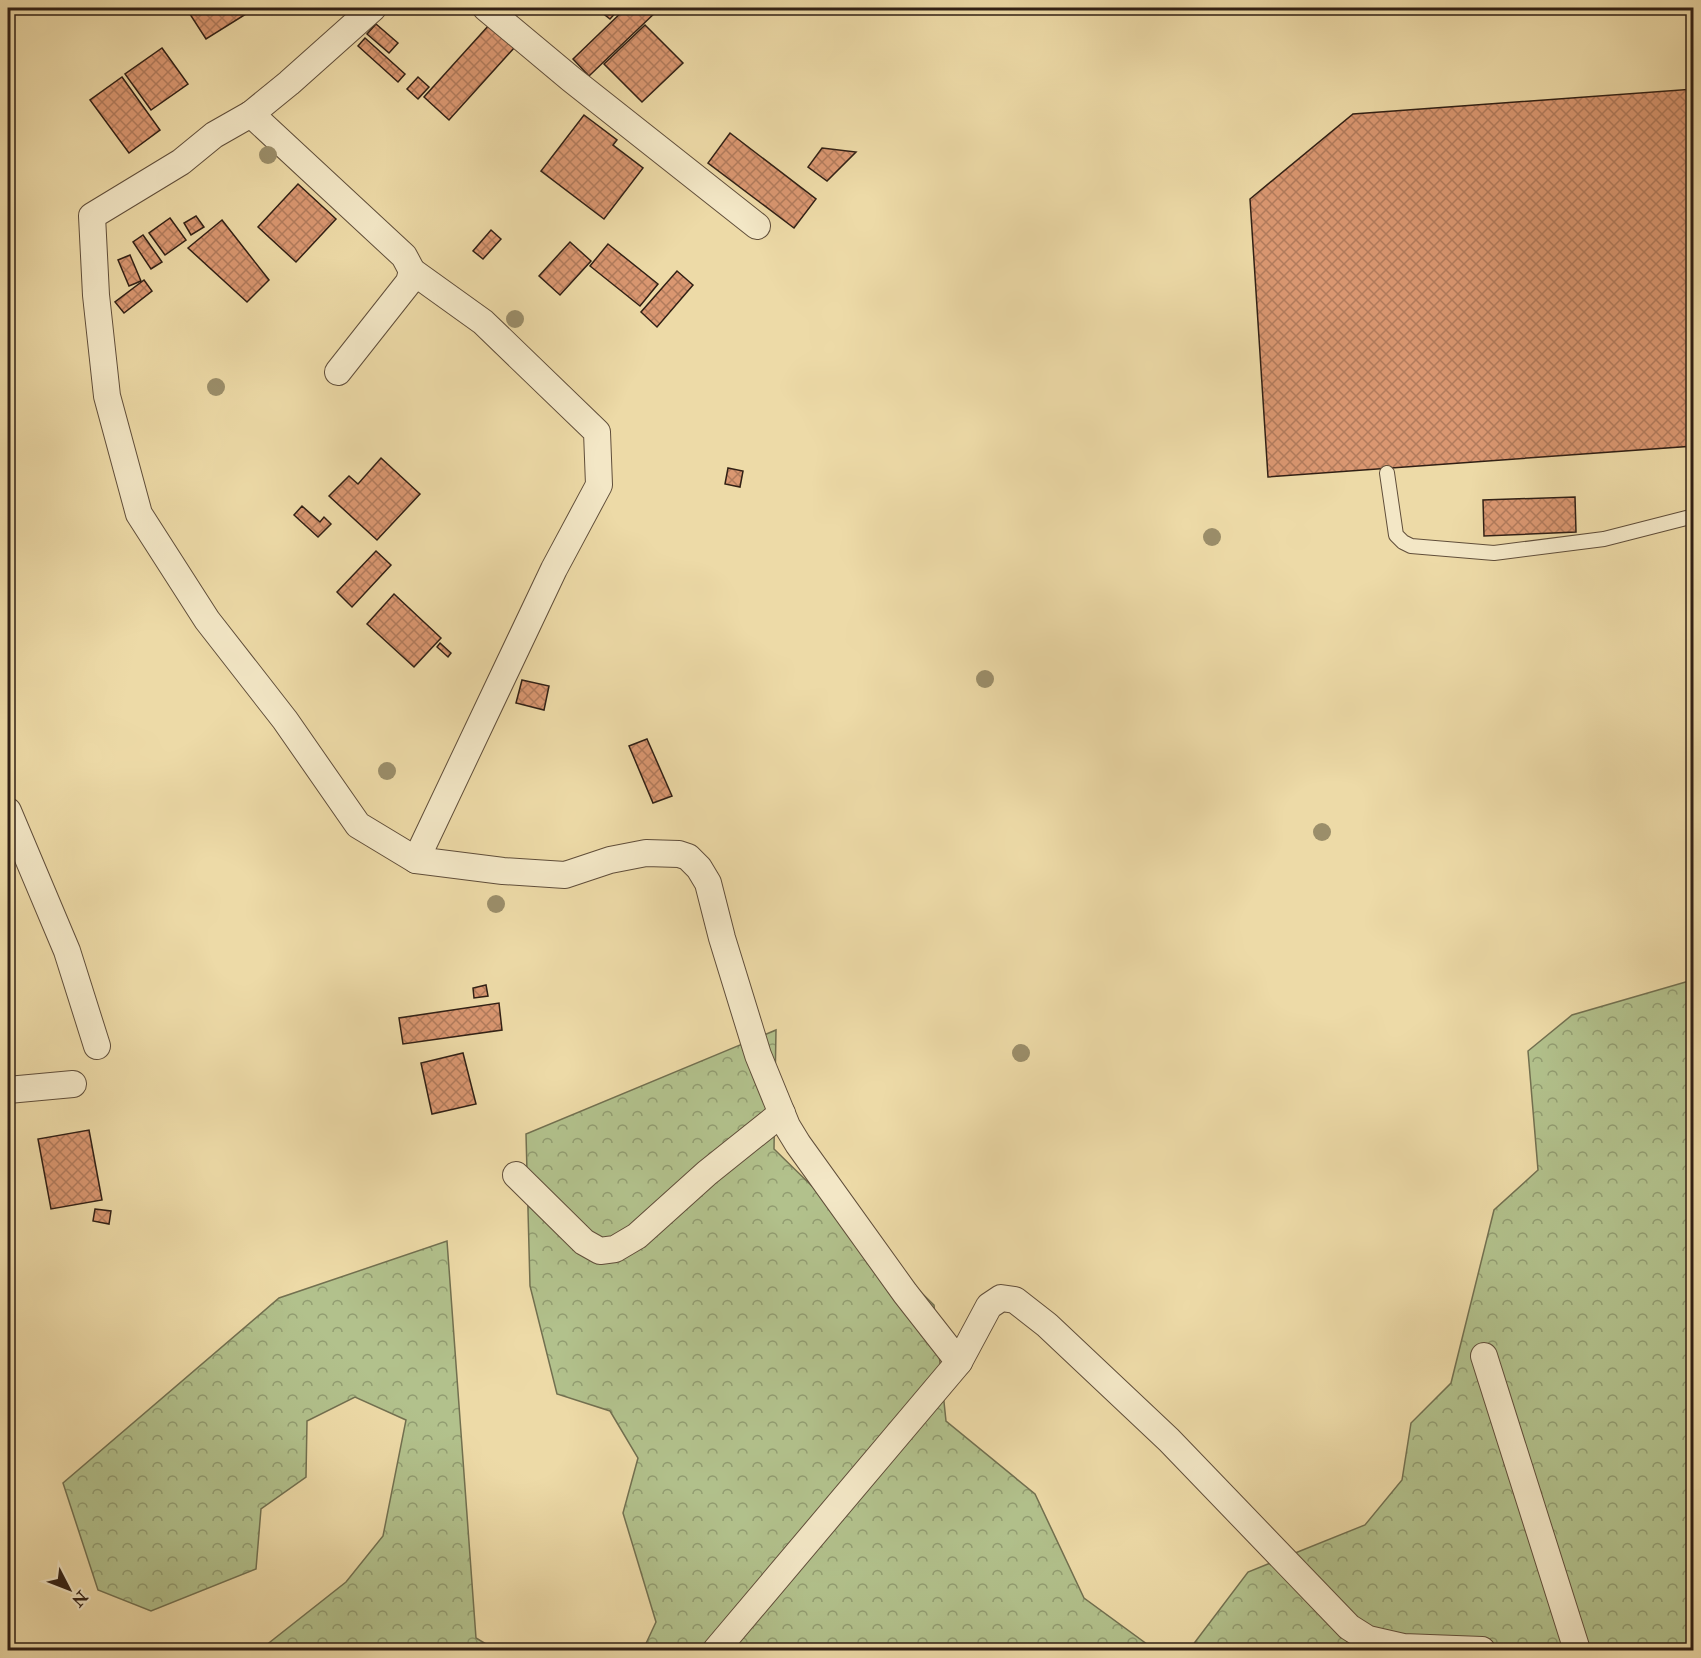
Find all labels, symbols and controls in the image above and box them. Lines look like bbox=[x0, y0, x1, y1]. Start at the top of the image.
north arrow bbox=[39, 1559, 99, 1619]
text: N bbox=[67, 1586, 92, 1611]

